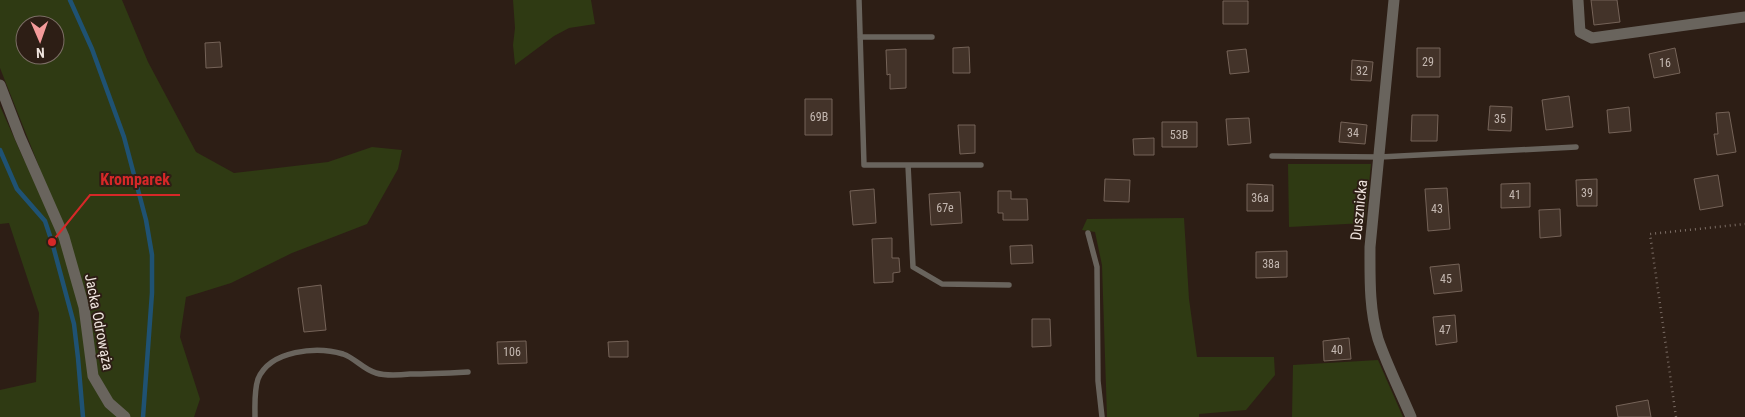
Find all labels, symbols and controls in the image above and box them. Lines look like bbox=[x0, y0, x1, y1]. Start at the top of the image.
north arrow bbox=[15, 15, 65, 65]
text: N bbox=[36, 45, 45, 61]
house number: 29 bbox=[1422, 55, 1434, 69]
house number: 16 bbox=[1659, 56, 1671, 70]
house number: 32 bbox=[1356, 64, 1368, 78]
house number: 69B bbox=[810, 110, 828, 124]
house number: 35 bbox=[1494, 112, 1506, 126]
house number: 34 bbox=[1347, 126, 1359, 140]
house number: 53B bbox=[1170, 128, 1188, 142]
callout: Kromparek bbox=[90, 164, 180, 195]
text: Kromparek bbox=[100, 170, 170, 189]
street label: Dusznicka bbox=[1347, 179, 1371, 241]
house number: 39 bbox=[1581, 186, 1593, 200]
house number: 41 bbox=[1509, 188, 1521, 202]
house number: 36a bbox=[1251, 191, 1269, 205]
house number: 67e bbox=[936, 201, 954, 215]
house number: 43 bbox=[1431, 202, 1443, 216]
house number: 38a bbox=[1262, 257, 1280, 271]
street label: Jacka Odrowąża bbox=[81, 272, 117, 372]
house number: 45 bbox=[1440, 272, 1452, 286]
house number: 47 bbox=[1439, 323, 1451, 337]
house number: 40 bbox=[1331, 343, 1343, 357]
house number: 106 bbox=[503, 345, 521, 359]

